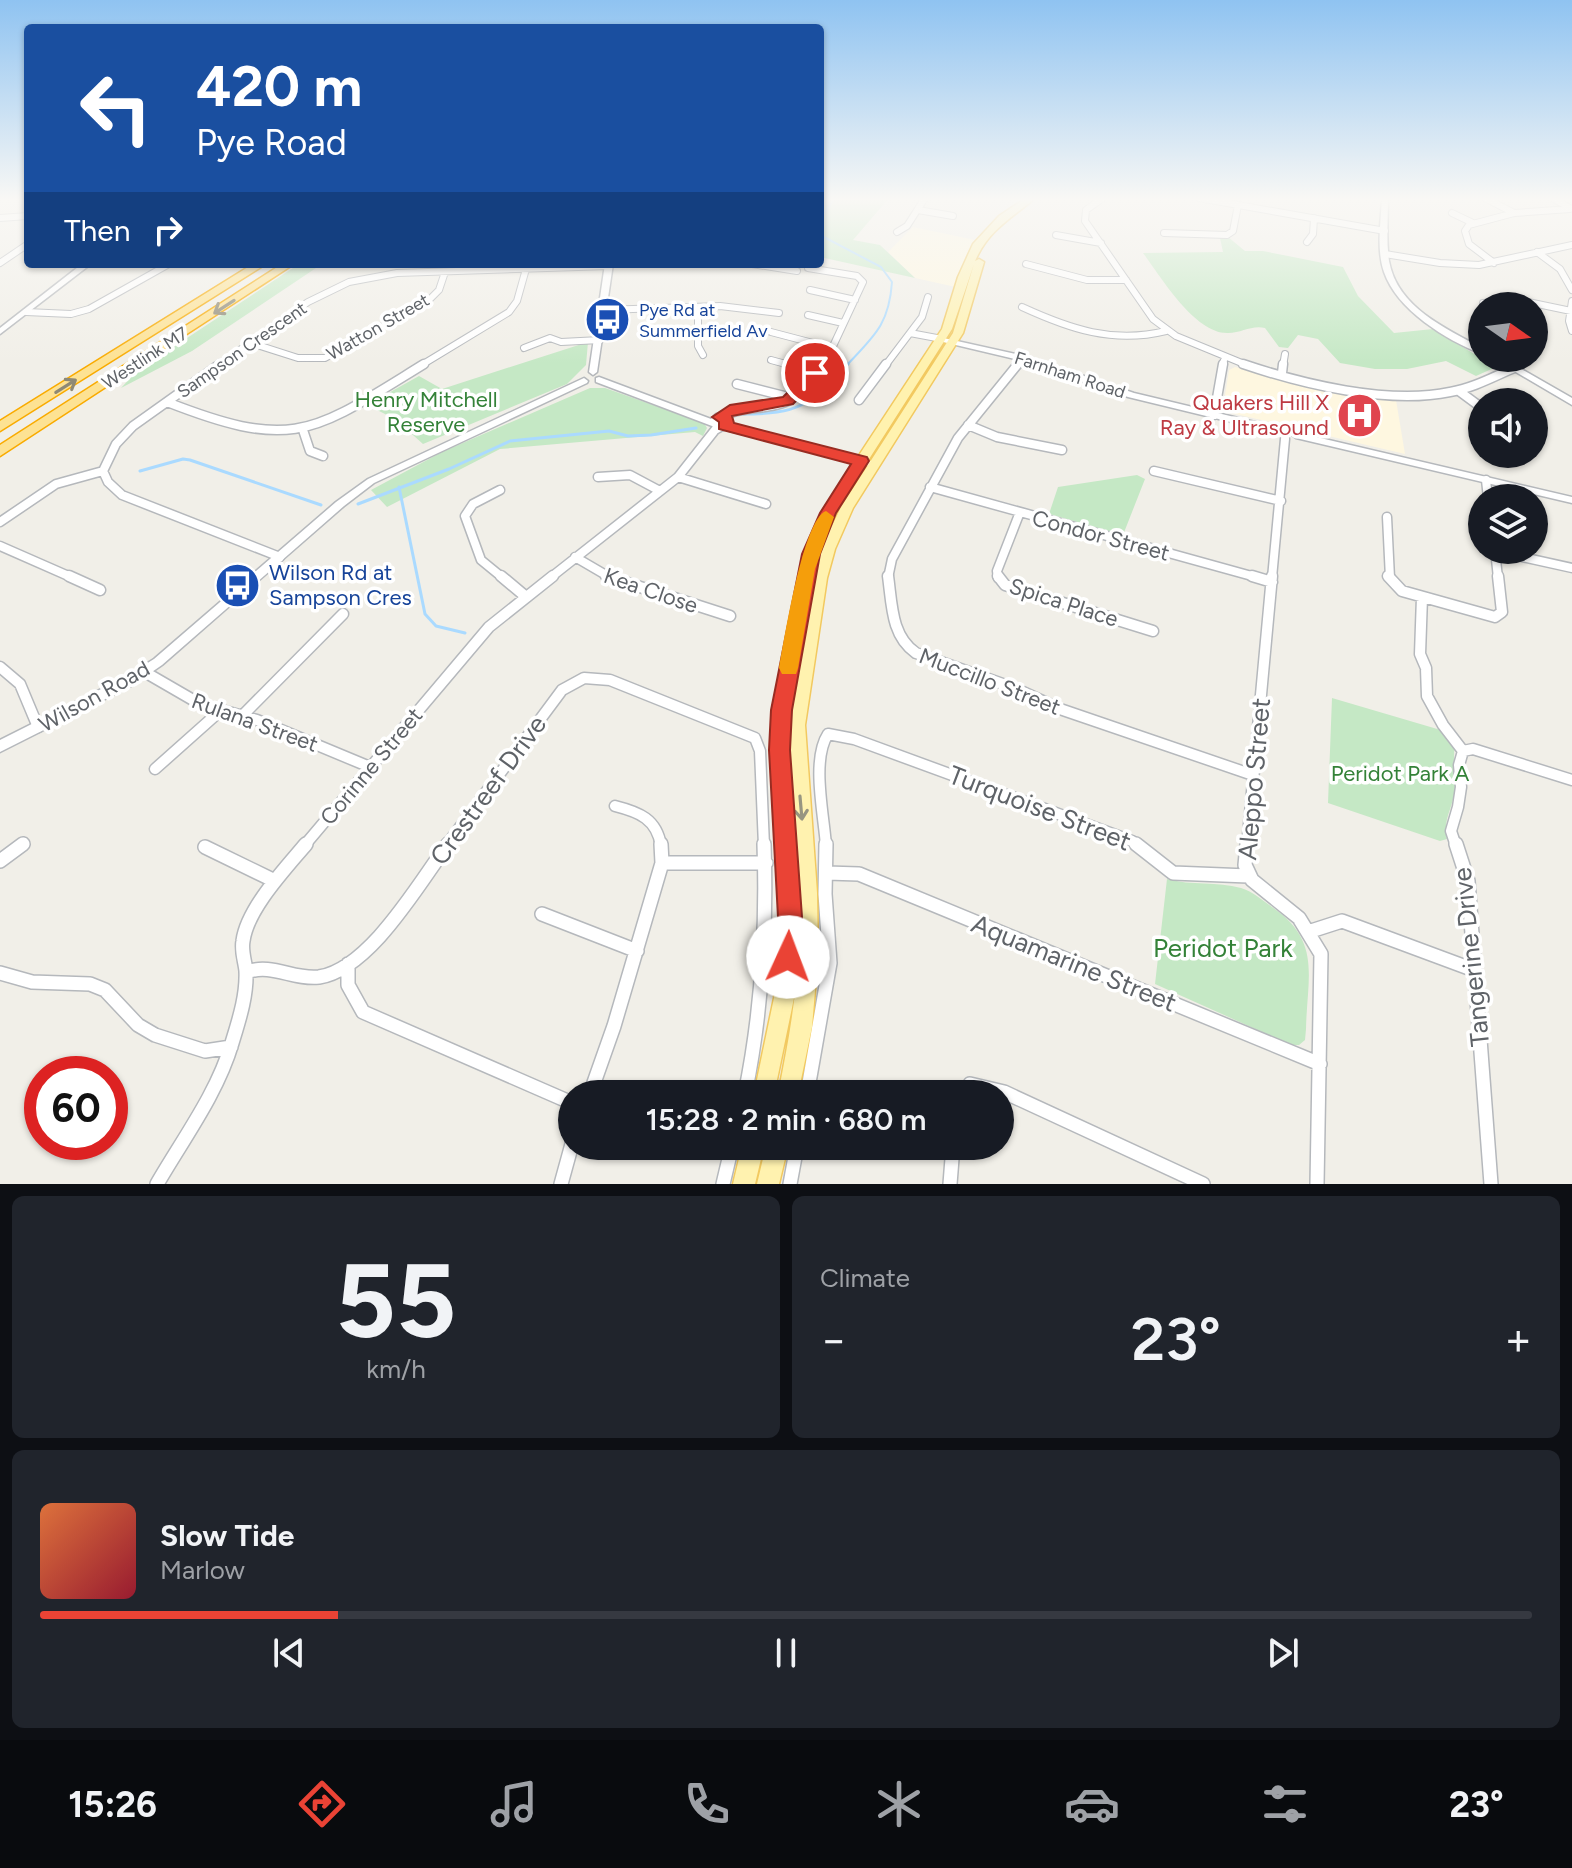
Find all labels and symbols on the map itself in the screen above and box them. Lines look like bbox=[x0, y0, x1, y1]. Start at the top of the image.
street label: Watton Street bbox=[323, 289, 433, 365]
north arrow bbox=[1468, 292, 1548, 372]
bus stop icon: Pye Rd at Summerfield Av bbox=[584, 296, 632, 344]
street label: Sampson Crescent bbox=[173, 297, 311, 403]
one-way arrow bbox=[213, 299, 236, 315]
place label: Pye Rd at Summerfield Av bbox=[639, 299, 768, 342]
street label: Westlink M7 bbox=[98, 322, 192, 394]
pin bbox=[781, 339, 849, 407]
street label: Farnham Road bbox=[1012, 347, 1128, 403]
one-way arrow bbox=[54, 377, 77, 393]
park label: Henry Mitchell Reserve bbox=[354, 386, 498, 438]
place label: Quakers Hill X Ray & Ultrasound bbox=[1160, 389, 1329, 441]
hospital icon: Quakers Hill X Ray & Ultrasound bbox=[1336, 391, 1384, 439]
street label: Condor Street bbox=[1029, 504, 1172, 567]
place label: Wilson Rd at Sampson Cres bbox=[269, 559, 412, 611]
bus stop icon: Wilson Rd at Sampson Cres bbox=[214, 561, 262, 609]
street label: Kea Close bbox=[600, 562, 701, 619]
street label: Spica Place bbox=[1006, 572, 1122, 633]
street label: Muccillo Street bbox=[915, 642, 1064, 721]
street label: Wilson Road bbox=[34, 655, 154, 738]
street label: Rulana Street bbox=[188, 687, 322, 758]
street label: Aleppo Street bbox=[1231, 696, 1277, 861]
street label: Corinne Street bbox=[315, 702, 428, 830]
street label: Crestreef Drive bbox=[423, 709, 553, 871]
street label: Turquoise Street bbox=[944, 759, 1136, 858]
park label: Peridot Park A bbox=[1331, 760, 1469, 787]
one-way arrow bbox=[794, 794, 809, 821]
street label: Tangerine Drive bbox=[1446, 866, 1496, 1048]
street label: Aquamarine Street bbox=[967, 907, 1181, 1019]
position arrow bbox=[746, 915, 830, 999]
park label: Peridot Park bbox=[1153, 932, 1293, 964]
speed limit sign: 60 bbox=[24, 1056, 128, 1160]

